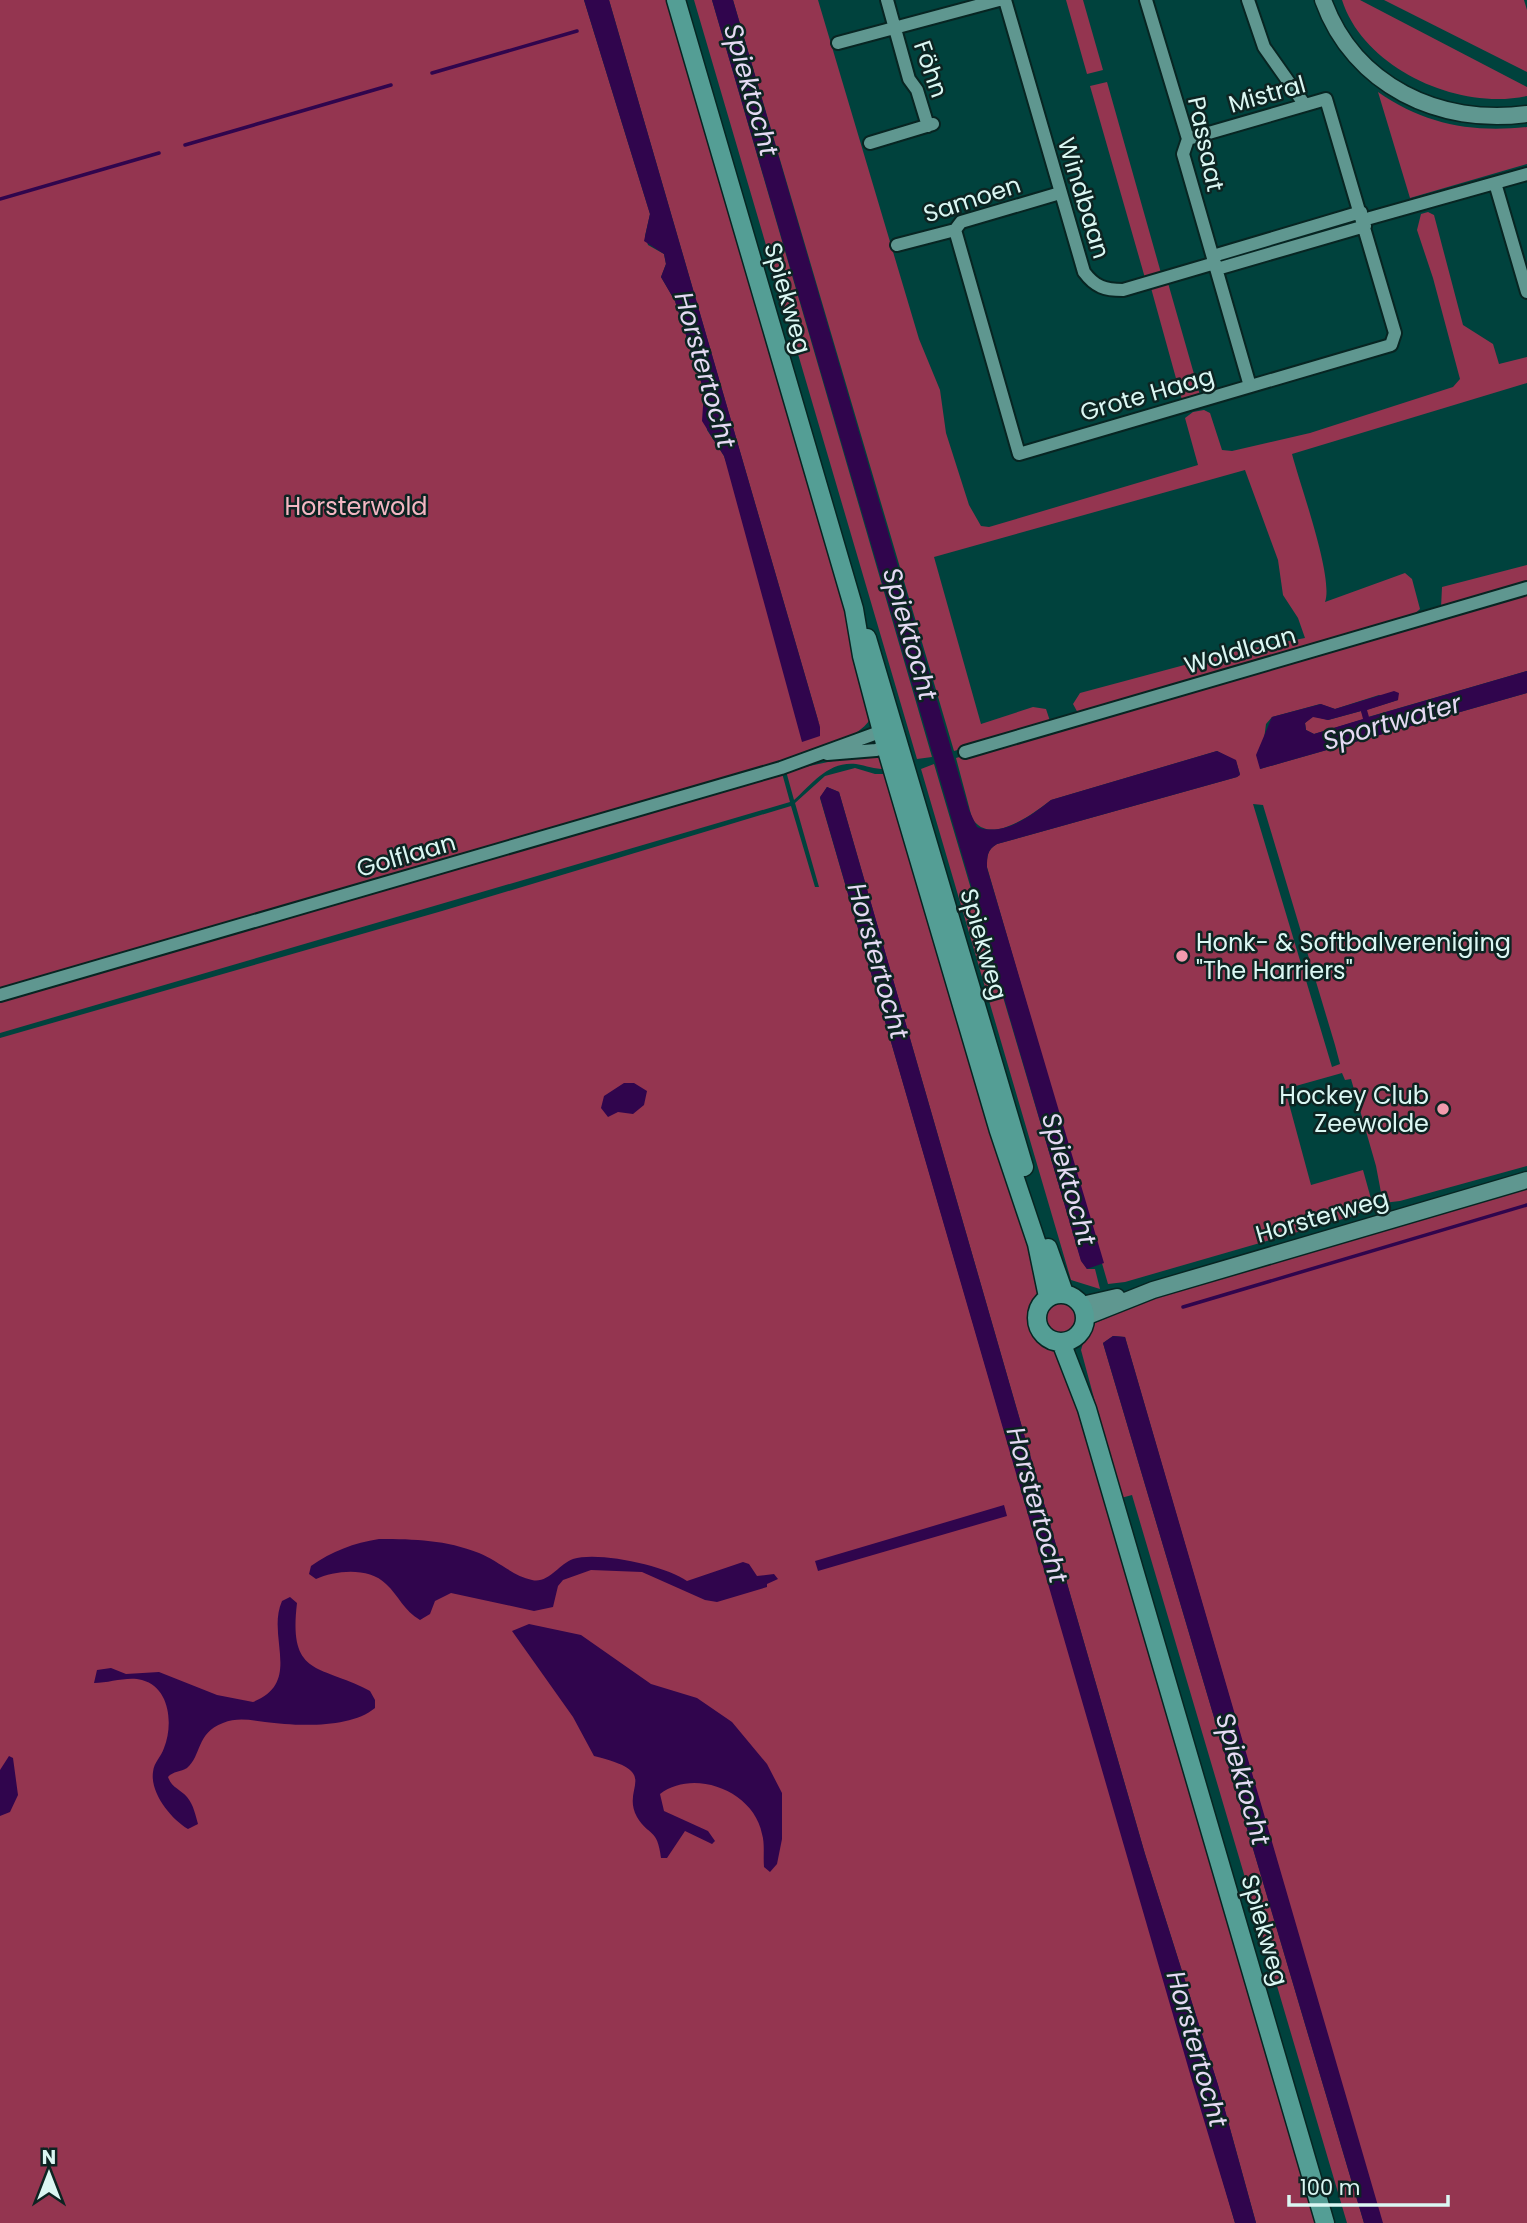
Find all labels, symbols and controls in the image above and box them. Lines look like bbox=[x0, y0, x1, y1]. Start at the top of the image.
water label: Spiektocht bbox=[715, 19, 787, 161]
street label: Föhn bbox=[906, 36, 956, 102]
street label: Mistral bbox=[1225, 67, 1309, 121]
street label: Passaat bbox=[1180, 93, 1232, 195]
street label: Windbaan bbox=[1050, 133, 1118, 263]
street label: Samoen bbox=[919, 168, 1025, 230]
street label: Spiekweg bbox=[756, 239, 820, 357]
water label: Horstertocht bbox=[665, 288, 745, 453]
street label: Grote Haag bbox=[1076, 359, 1218, 429]
park label: Horsterwold bbox=[284, 490, 428, 523]
water label: Spiektocht bbox=[874, 563, 946, 705]
street label: Woldlaan bbox=[1180, 618, 1300, 682]
water label: Sportwater bbox=[1318, 685, 1467, 759]
street label: Golflaan bbox=[353, 825, 459, 885]
water label: Horstertocht bbox=[838, 879, 918, 1044]
street label: Spiekweg bbox=[952, 885, 1016, 1003]
place label: Honk- & Softbalvereniging "The Harriers" bbox=[1196, 926, 1511, 987]
marker: Honk- & Softbalvereniging "The Harriers" bbox=[1174, 948, 1190, 964]
place label: Hockey Club Zeewolde bbox=[1279, 1079, 1429, 1140]
marker: Hockey Club Zeewolde bbox=[1435, 1101, 1451, 1117]
water label: Spiektocht bbox=[1033, 1108, 1105, 1250]
street label: Horsterweg bbox=[1252, 1181, 1392, 1251]
water label: Horstertocht bbox=[997, 1423, 1077, 1588]
water label: Spiektocht bbox=[1207, 1708, 1279, 1850]
street label: Spiekweg bbox=[1233, 1871, 1297, 1989]
water label: Horstertocht bbox=[1157, 1967, 1237, 2132]
north arrow bbox=[14, 2139, 84, 2209]
text: N bbox=[42, 2144, 56, 2171]
scale bar bbox=[1289, 2164, 1448, 2208]
text: 100 m bbox=[1300, 2173, 1360, 2202]

